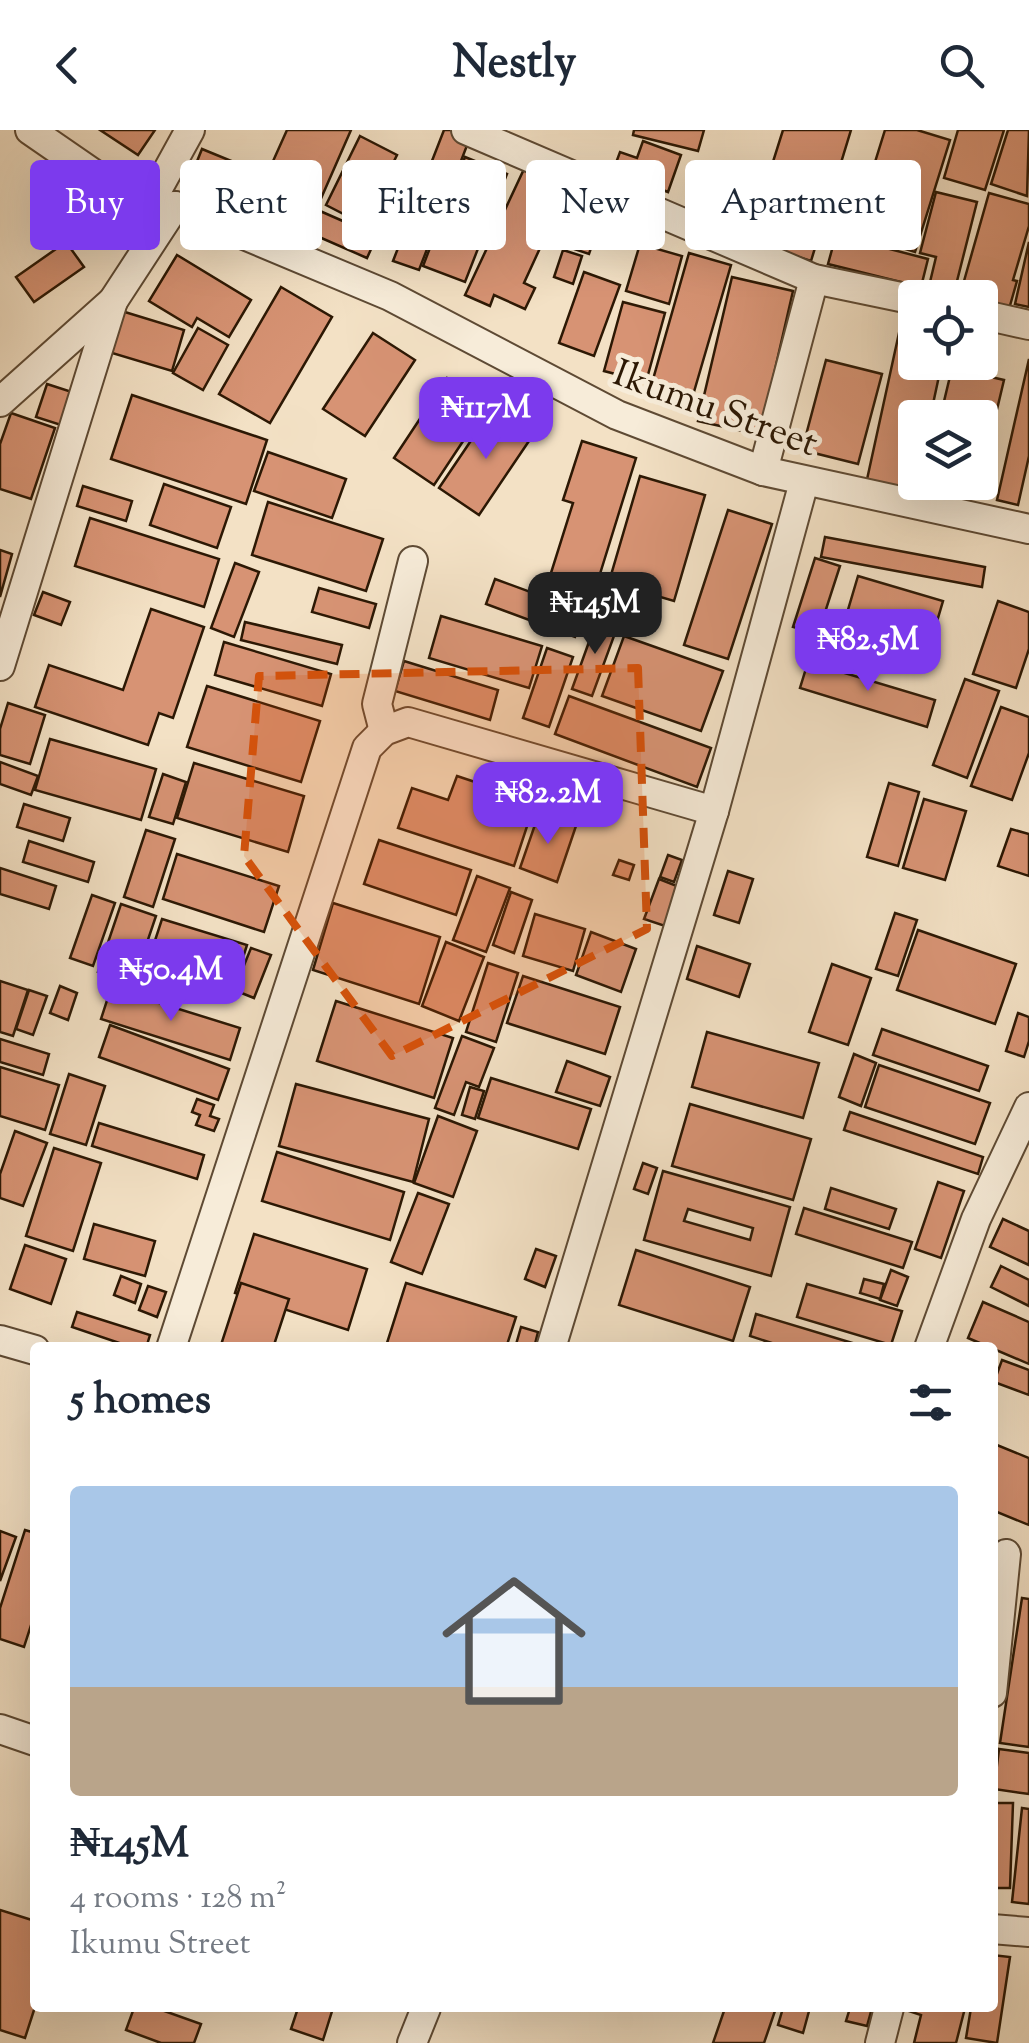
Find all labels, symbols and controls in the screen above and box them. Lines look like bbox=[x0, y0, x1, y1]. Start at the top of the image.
text: Nestly bbox=[453, 33, 576, 98]
icon: back bbox=[40, 38, 95, 93]
icon: search bbox=[934, 38, 989, 93]
chip: Buy bbox=[30, 160, 160, 250]
chip: Rent bbox=[180, 160, 322, 250]
chip: Filters bbox=[342, 160, 506, 250]
chip: New bbox=[526, 160, 665, 250]
chip: Apartment bbox=[685, 160, 921, 250]
map controls bbox=[898, 280, 998, 500]
button: locate bbox=[898, 280, 998, 380]
street label: Ikumu Street bbox=[605, 349, 825, 473]
pin: ₦117M bbox=[416, 377, 556, 462]
text: ₦117M bbox=[441, 386, 531, 432]
button: layers bbox=[898, 400, 998, 500]
pin: ₦145M bbox=[525, 572, 665, 657]
text: ₦145M bbox=[550, 581, 640, 627]
pin: ₦82.5M bbox=[787, 609, 949, 694]
text: ₦82.5M bbox=[817, 618, 919, 664]
pin: ₦82.2M bbox=[467, 762, 629, 847]
text: ₦82.2M bbox=[495, 771, 601, 817]
pin: ₦50.4M bbox=[90, 939, 252, 1024]
text: ₦50.4M bbox=[119, 948, 223, 994]
text: 5 homes bbox=[70, 1372, 211, 1432]
icon: filters bbox=[903, 1375, 958, 1430]
icon: home bbox=[424, 1551, 604, 1731]
text: ₦145M bbox=[70, 1816, 189, 1876]
text: 4 rooms · 128 m² bbox=[70, 1876, 287, 1922]
text: Ikumu Street bbox=[70, 1922, 250, 1968]

